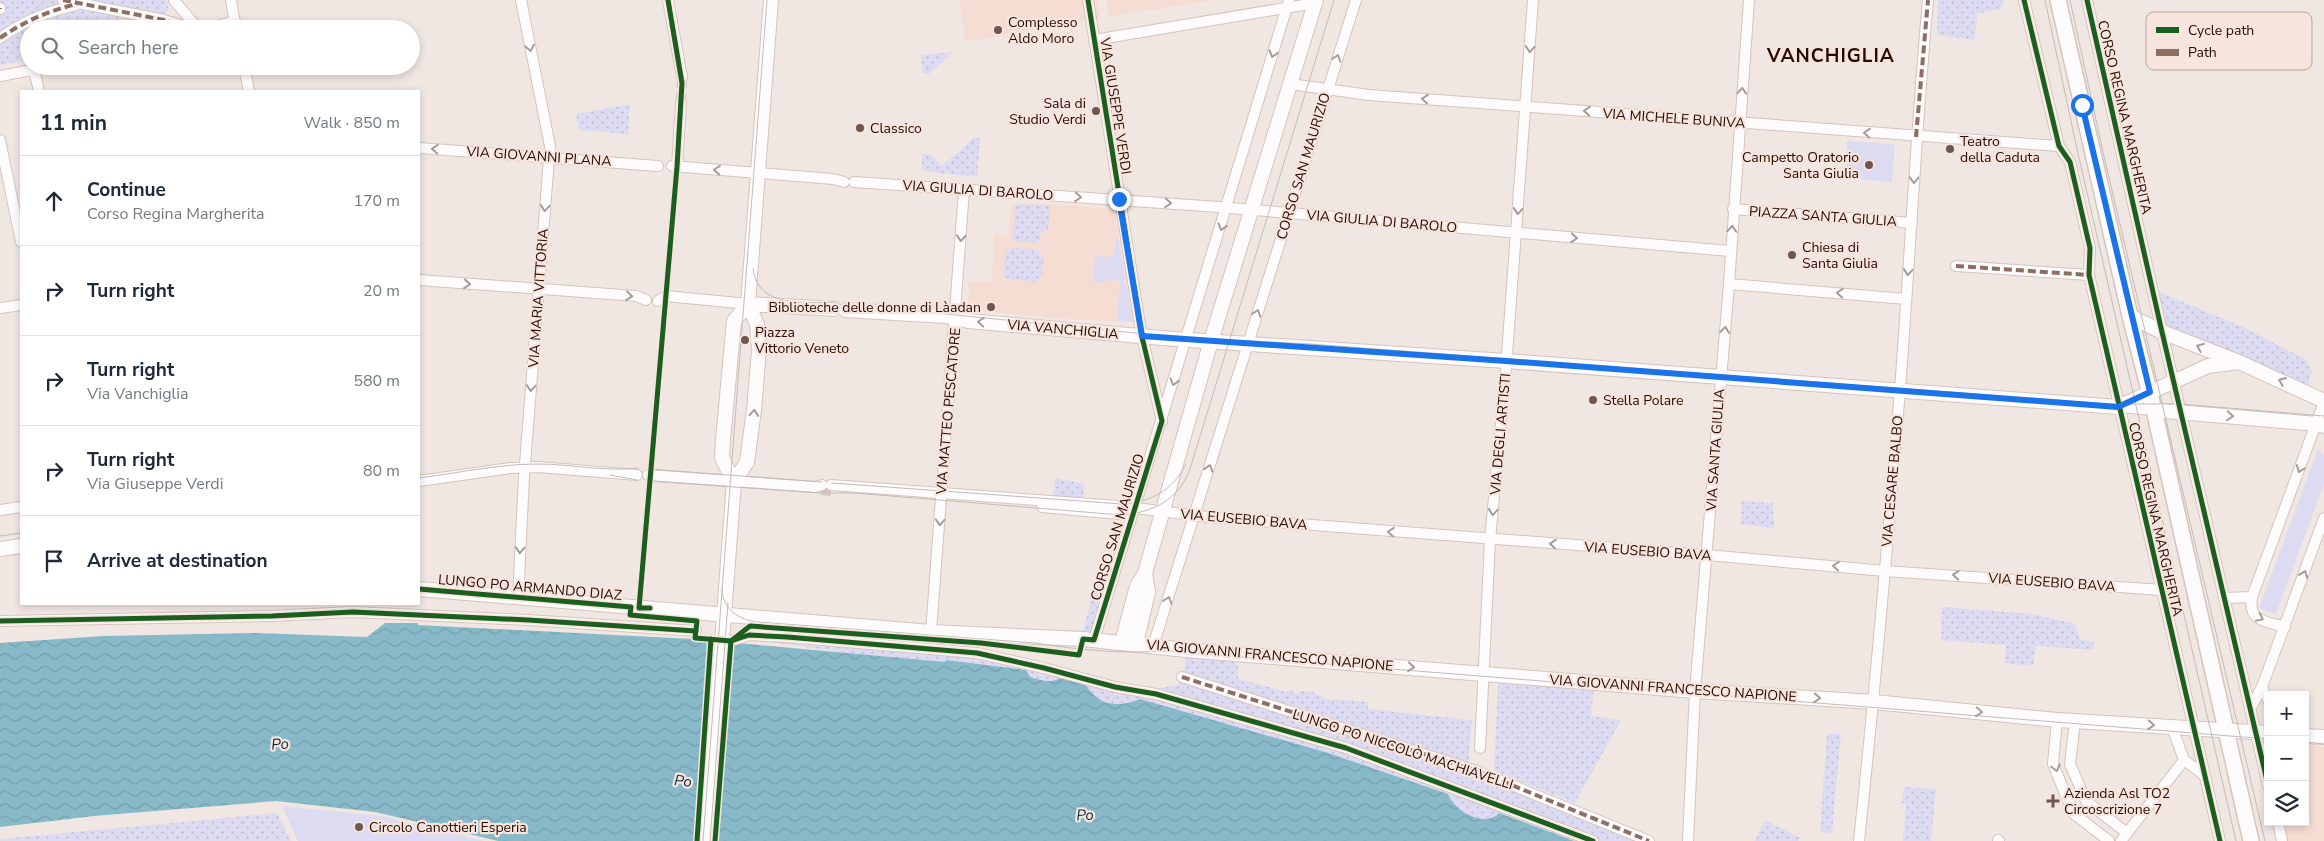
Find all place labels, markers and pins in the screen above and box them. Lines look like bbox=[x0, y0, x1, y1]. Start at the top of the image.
place label: Complesso Aldo Moro bbox=[1008, 13, 1078, 48]
marker: Complesso Aldo Moro bbox=[992, 24, 1004, 36]
place label: Sala di Studio Verdi bbox=[1009, 94, 1086, 129]
marker: Sala di Studio Verdi bbox=[1090, 105, 1102, 117]
place label: Classico bbox=[870, 119, 922, 138]
marker: Classico bbox=[854, 122, 866, 134]
place label: Teatro della Caduta bbox=[1960, 132, 2040, 167]
marker: Teatro della Caduta bbox=[1944, 143, 1956, 155]
place label: Campetto Oratorio Santa Giulia bbox=[1742, 148, 1859, 183]
marker: Campetto Oratorio Santa Giulia bbox=[1863, 159, 1875, 171]
place label: Chiesa di Santa Giulia bbox=[1802, 238, 1878, 273]
marker: Chiesa di Santa Giulia bbox=[1786, 249, 1798, 261]
place label: Biblioteche delle donne di Làadan bbox=[769, 298, 981, 317]
marker: Biblioteche delle donne di Làadan bbox=[985, 301, 997, 313]
place label: Piazza Vittorio Veneto bbox=[754, 323, 849, 358]
marker: Piazza Vittorio Veneto bbox=[739, 334, 751, 346]
place label: Stella Polare bbox=[1603, 391, 1683, 410]
marker: Stella Polare bbox=[1587, 394, 1599, 406]
place label: Azienda Asl TO2 Circoscrizione 7 bbox=[2064, 784, 2170, 819]
marker: Azienda Asl TO2 Circoscrizione 7 bbox=[2046, 794, 2060, 808]
place label: Circolo Canottieri Esperia bbox=[369, 818, 527, 837]
marker: Circolo Canottieri Esperia bbox=[353, 821, 365, 833]

